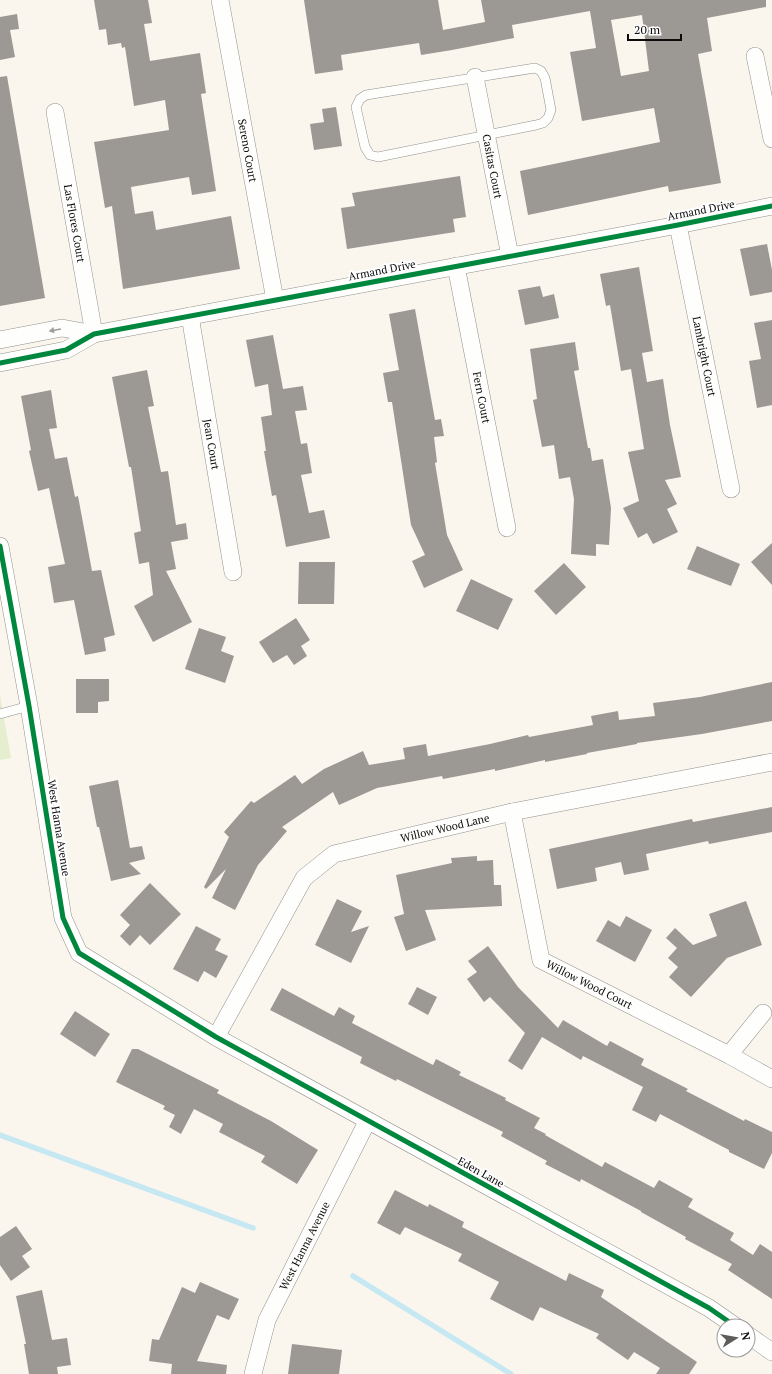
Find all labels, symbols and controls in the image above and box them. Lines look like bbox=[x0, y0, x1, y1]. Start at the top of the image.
scale bar bbox=[628, 16, 681, 42]
text: 20 m bbox=[634, 22, 661, 37]
street label: Sereno Court bbox=[235, 118, 260, 183]
street label: Casitas Court bbox=[479, 133, 506, 200]
street label: Las Flores Court bbox=[61, 183, 88, 264]
street label: Armand Drive bbox=[666, 197, 736, 223]
street label: Armand Drive bbox=[347, 257, 417, 283]
street label: Lambright Court bbox=[690, 315, 719, 398]
one-way arrow bbox=[49, 327, 62, 333]
street label: Fern Court bbox=[470, 370, 493, 425]
street label: Jean Court bbox=[200, 418, 223, 471]
street label: West Hanna Avenue bbox=[44, 779, 74, 878]
street label: Willow Wood Lane bbox=[399, 810, 491, 845]
street label: Willow Wood Court bbox=[544, 957, 635, 1012]
street label: Eden Lane bbox=[455, 1154, 507, 1191]
street label: West Hanna Avenue bbox=[276, 1199, 333, 1292]
north arrow bbox=[716, 1318, 756, 1358]
text: N bbox=[738, 1331, 754, 1342]

